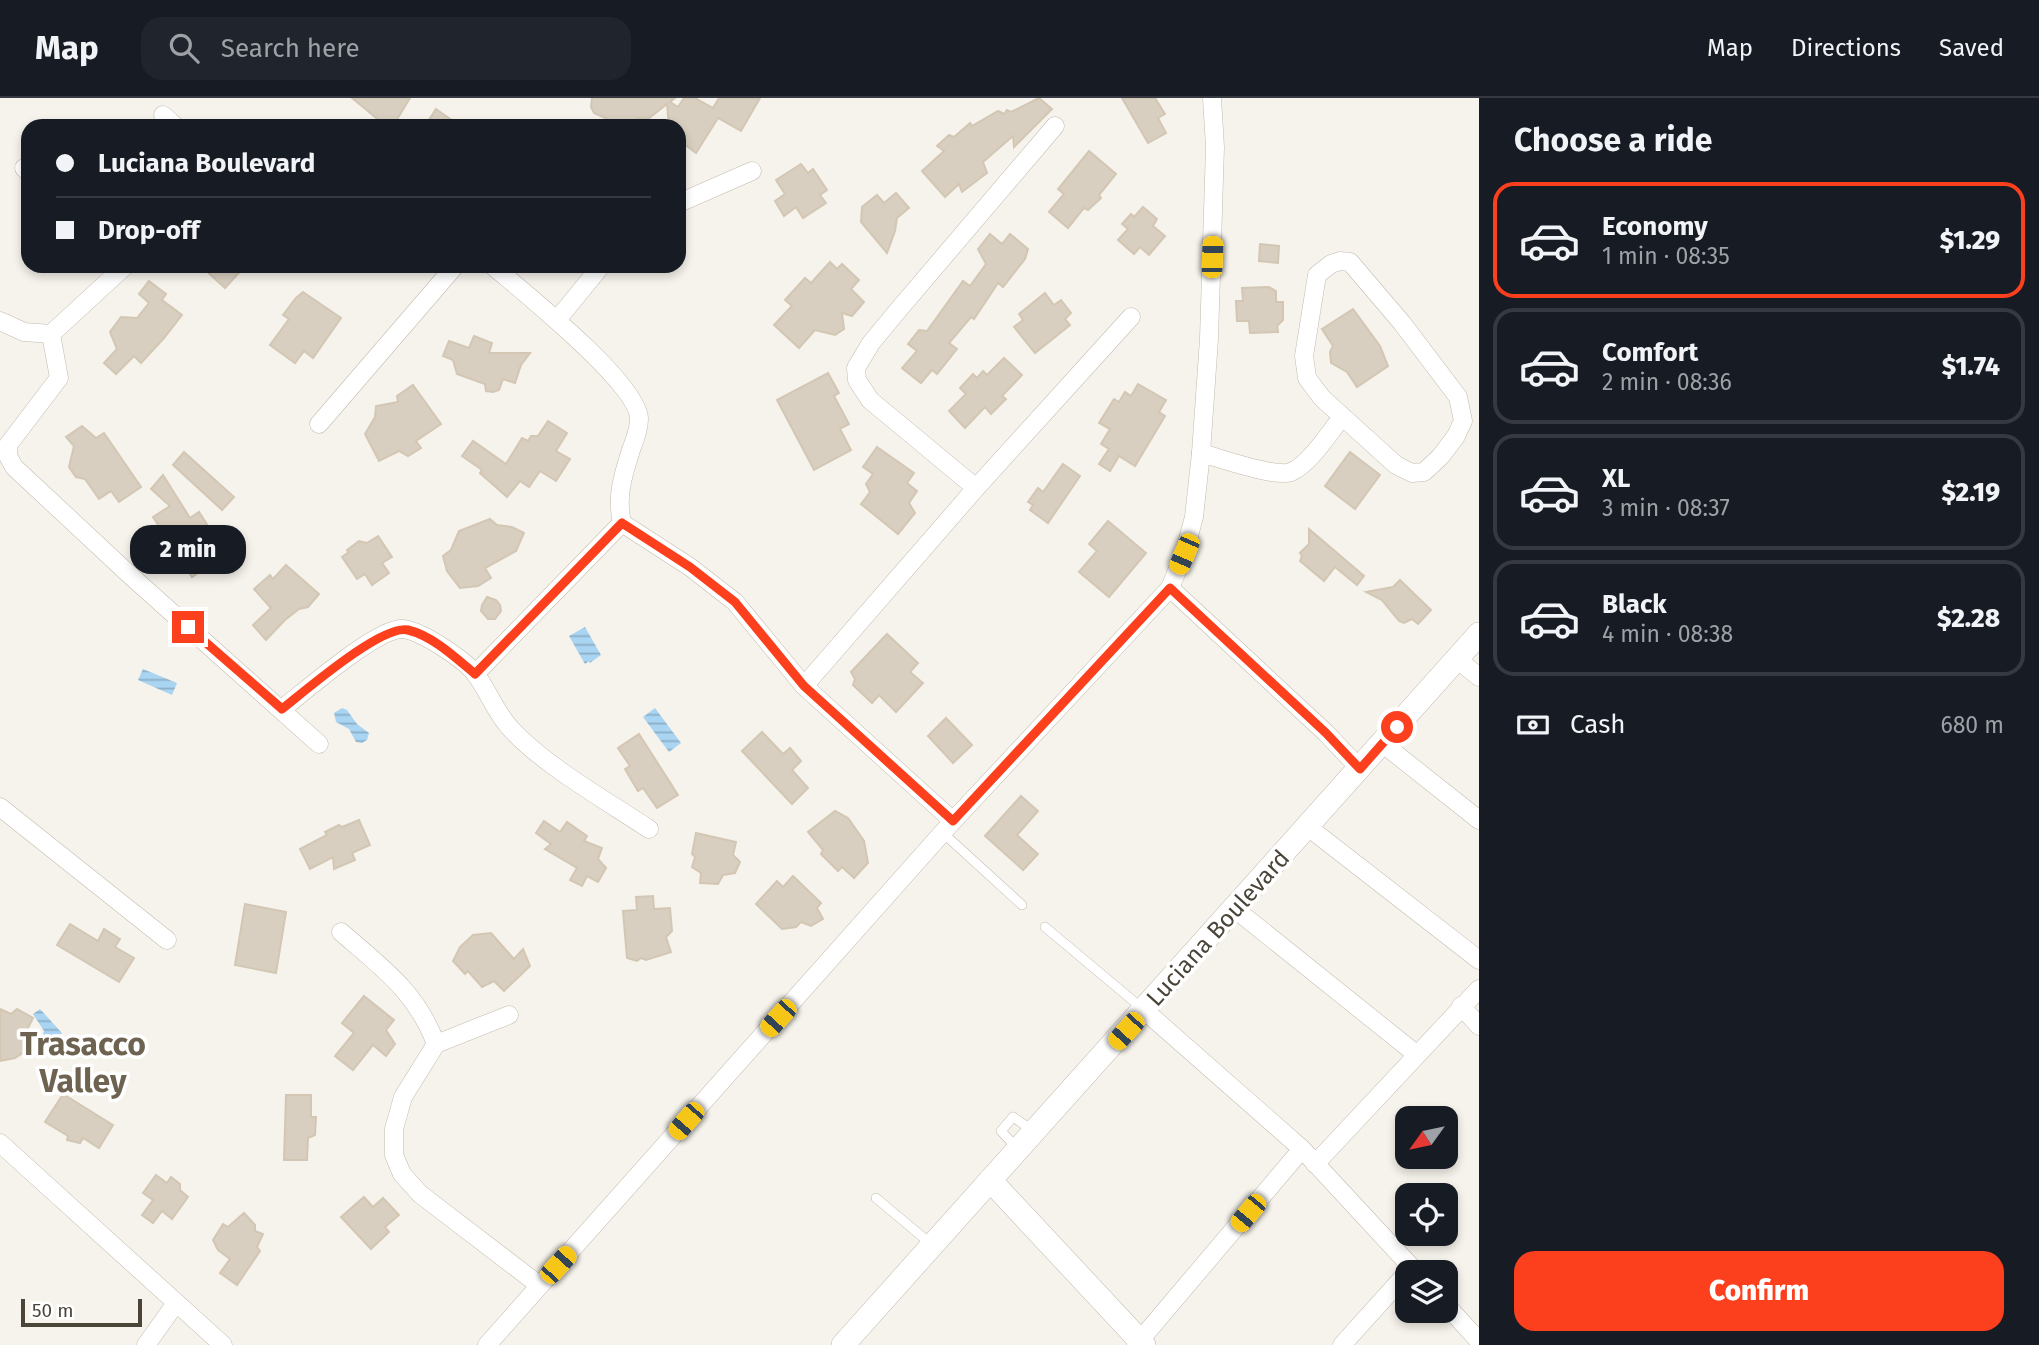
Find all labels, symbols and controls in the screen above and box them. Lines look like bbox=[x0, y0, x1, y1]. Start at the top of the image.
search box bbox=[141, 17, 631, 80]
text: Map bbox=[35, 28, 99, 68]
icon: search bbox=[165, 29, 203, 67]
text: Search here bbox=[221, 33, 360, 64]
text: Map bbox=[1707, 34, 1753, 62]
text: Directions bbox=[1791, 34, 1901, 62]
text: Saved bbox=[1939, 34, 2004, 62]
text: Choose a ride bbox=[1514, 121, 1712, 159]
text: Luciana Boulevard bbox=[98, 148, 315, 179]
icon: car bbox=[1518, 209, 1581, 272]
text: Economy bbox=[1602, 211, 1708, 242]
text: Drop-off bbox=[98, 215, 200, 246]
text: $1.29 bbox=[1940, 225, 2000, 256]
car bbox=[1201, 236, 1224, 278]
text: 1 min · 08:35 bbox=[1602, 242, 1730, 270]
icon: car bbox=[1518, 335, 1581, 398]
text: Comfort bbox=[1602, 337, 1698, 368]
text: $1.74 bbox=[1942, 351, 2000, 382]
text: 2 min · 08:36 bbox=[1602, 368, 1732, 396]
icon: car bbox=[1518, 461, 1581, 524]
text: XL bbox=[1602, 463, 1630, 494]
text: $2.19 bbox=[1941, 477, 2000, 508]
text: 3 min · 08:37 bbox=[1602, 494, 1730, 522]
callout: 2 min bbox=[130, 526, 246, 574]
car bbox=[1167, 531, 1202, 577]
text: 2 min bbox=[160, 535, 216, 563]
icon: car bbox=[1518, 587, 1581, 650]
text: Black bbox=[1602, 589, 1667, 620]
text: $2.28 bbox=[1937, 603, 2000, 634]
route end bbox=[172, 611, 204, 643]
text: 4 min · 08:38 bbox=[1602, 620, 1733, 648]
icon: cash bbox=[1514, 706, 1552, 744]
text: Cash bbox=[1570, 709, 1626, 740]
route start bbox=[1381, 711, 1413, 743]
text: 680 m bbox=[1940, 711, 2004, 739]
street label: Luciana Boulevard bbox=[1141, 844, 1295, 1012]
car bbox=[757, 995, 800, 1041]
car bbox=[1105, 1008, 1148, 1054]
district label: Trasacco Valley bbox=[20, 1025, 146, 1100]
car bbox=[665, 1098, 708, 1144]
north arrow bbox=[1395, 1106, 1458, 1169]
map controls bbox=[1395, 1106, 1458, 1323]
button: locate bbox=[1395, 1183, 1458, 1246]
car bbox=[1227, 1190, 1270, 1236]
car bbox=[537, 1242, 580, 1288]
button: Confirm bbox=[1514, 1251, 2004, 1331]
button: layers bbox=[1395, 1260, 1458, 1323]
scale bar bbox=[21, 1296, 142, 1328]
text: 50 m bbox=[32, 1299, 73, 1322]

